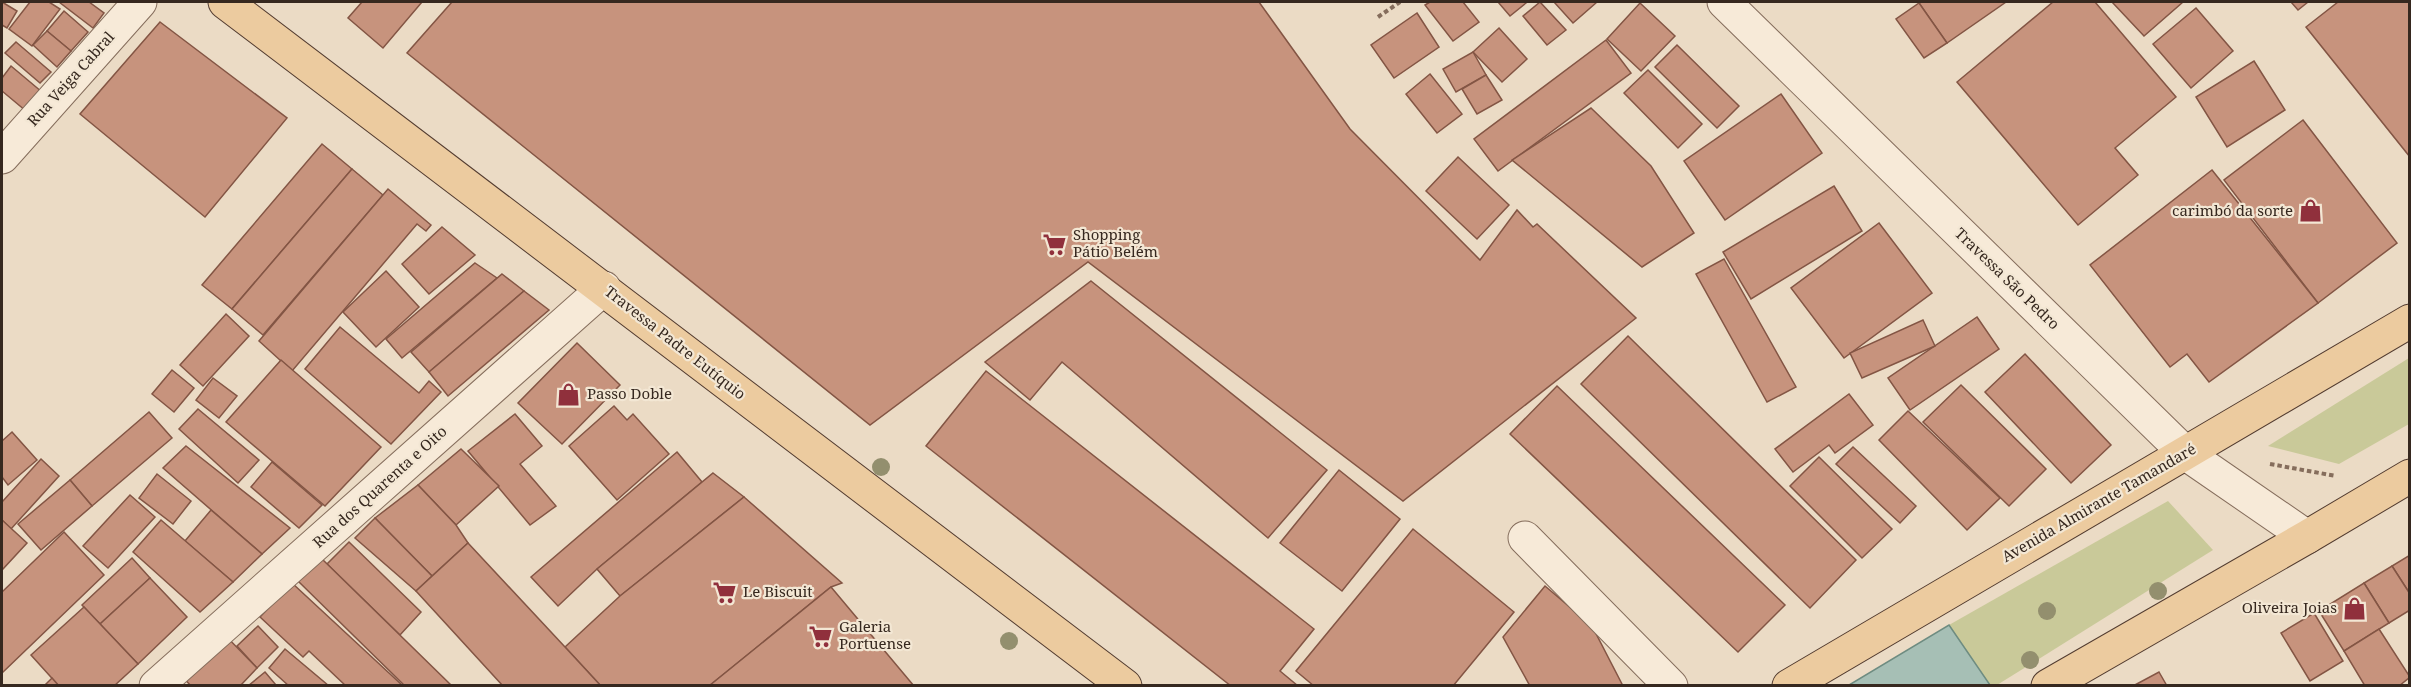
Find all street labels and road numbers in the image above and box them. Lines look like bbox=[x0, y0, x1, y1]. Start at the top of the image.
street label: Rua Veiga Cabral bbox=[22, 26, 118, 130]
street label: Travessa São Pedro bbox=[1951, 223, 2064, 333]
street label: Travessa Padre Eutíquio bbox=[601, 281, 750, 404]
street label: Rua dos Quarenta e Oito bbox=[308, 421, 451, 552]
street label: Avenida Almirante Tamandaré bbox=[1998, 438, 2199, 566]

